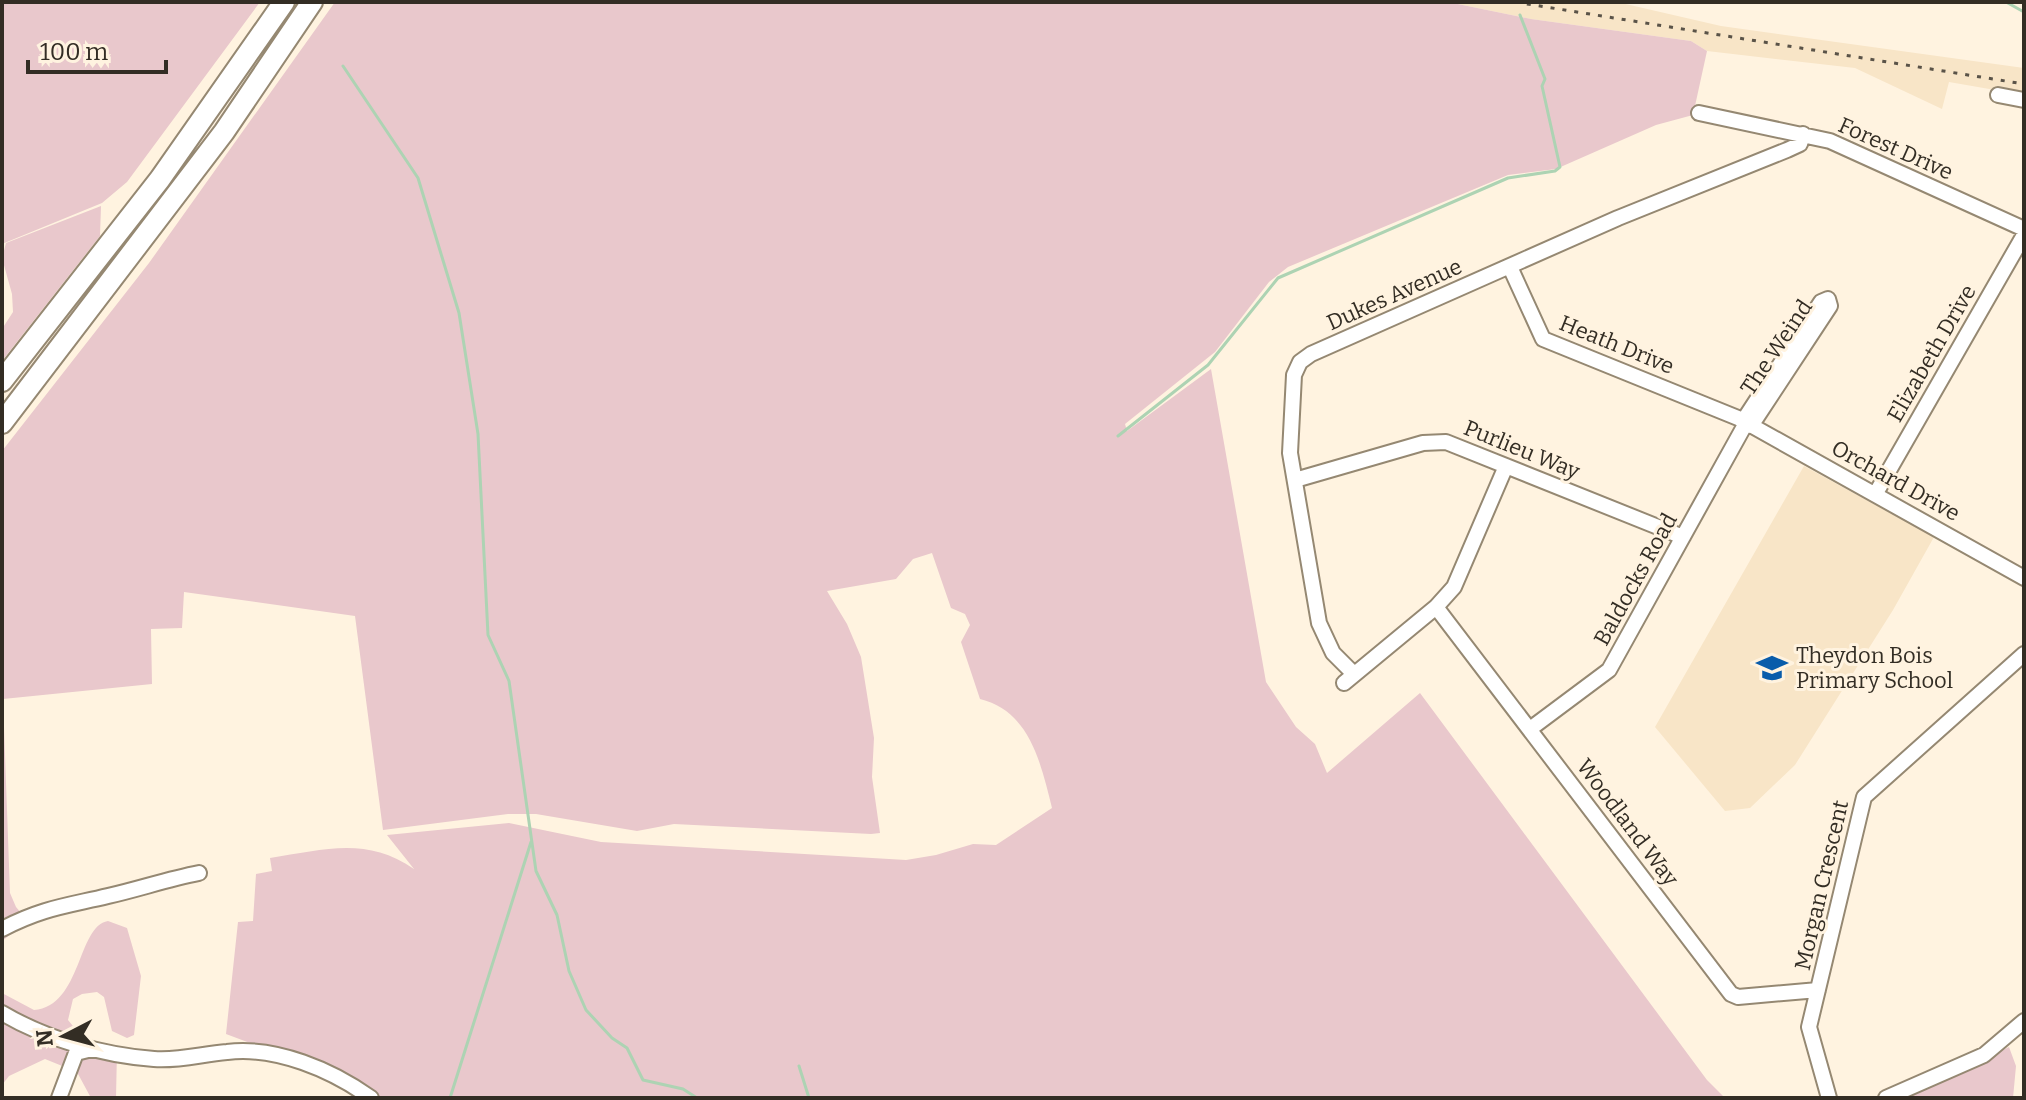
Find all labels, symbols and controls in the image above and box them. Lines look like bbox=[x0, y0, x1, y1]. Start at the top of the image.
scale bar bbox=[28, 24, 166, 74]
text: 100 m bbox=[40, 38, 108, 66]
street label: Forest Drive bbox=[1834, 111, 1957, 186]
street label: Dukes Avenue bbox=[1322, 253, 1466, 336]
street label: Elizabeth Drive bbox=[1881, 280, 1982, 427]
street label: The Weind bbox=[1735, 294, 1818, 400]
street label: Heath Drive bbox=[1556, 309, 1678, 380]
street label: Purlieu Way bbox=[1460, 414, 1584, 485]
street label: Orchard Drive bbox=[1827, 434, 1965, 527]
street label: Baldocks Road bbox=[1588, 508, 1683, 650]
place label: Theydon Bois Primary School bbox=[1796, 642, 1953, 694]
school or university icon: Theydon Bois Primary School bbox=[1755, 651, 1789, 685]
street label: Woodland Way bbox=[1571, 753, 1684, 892]
street label: Morgan Crescent bbox=[1789, 797, 1854, 973]
north arrow bbox=[24, 996, 104, 1076]
text: N bbox=[30, 1028, 59, 1048]

